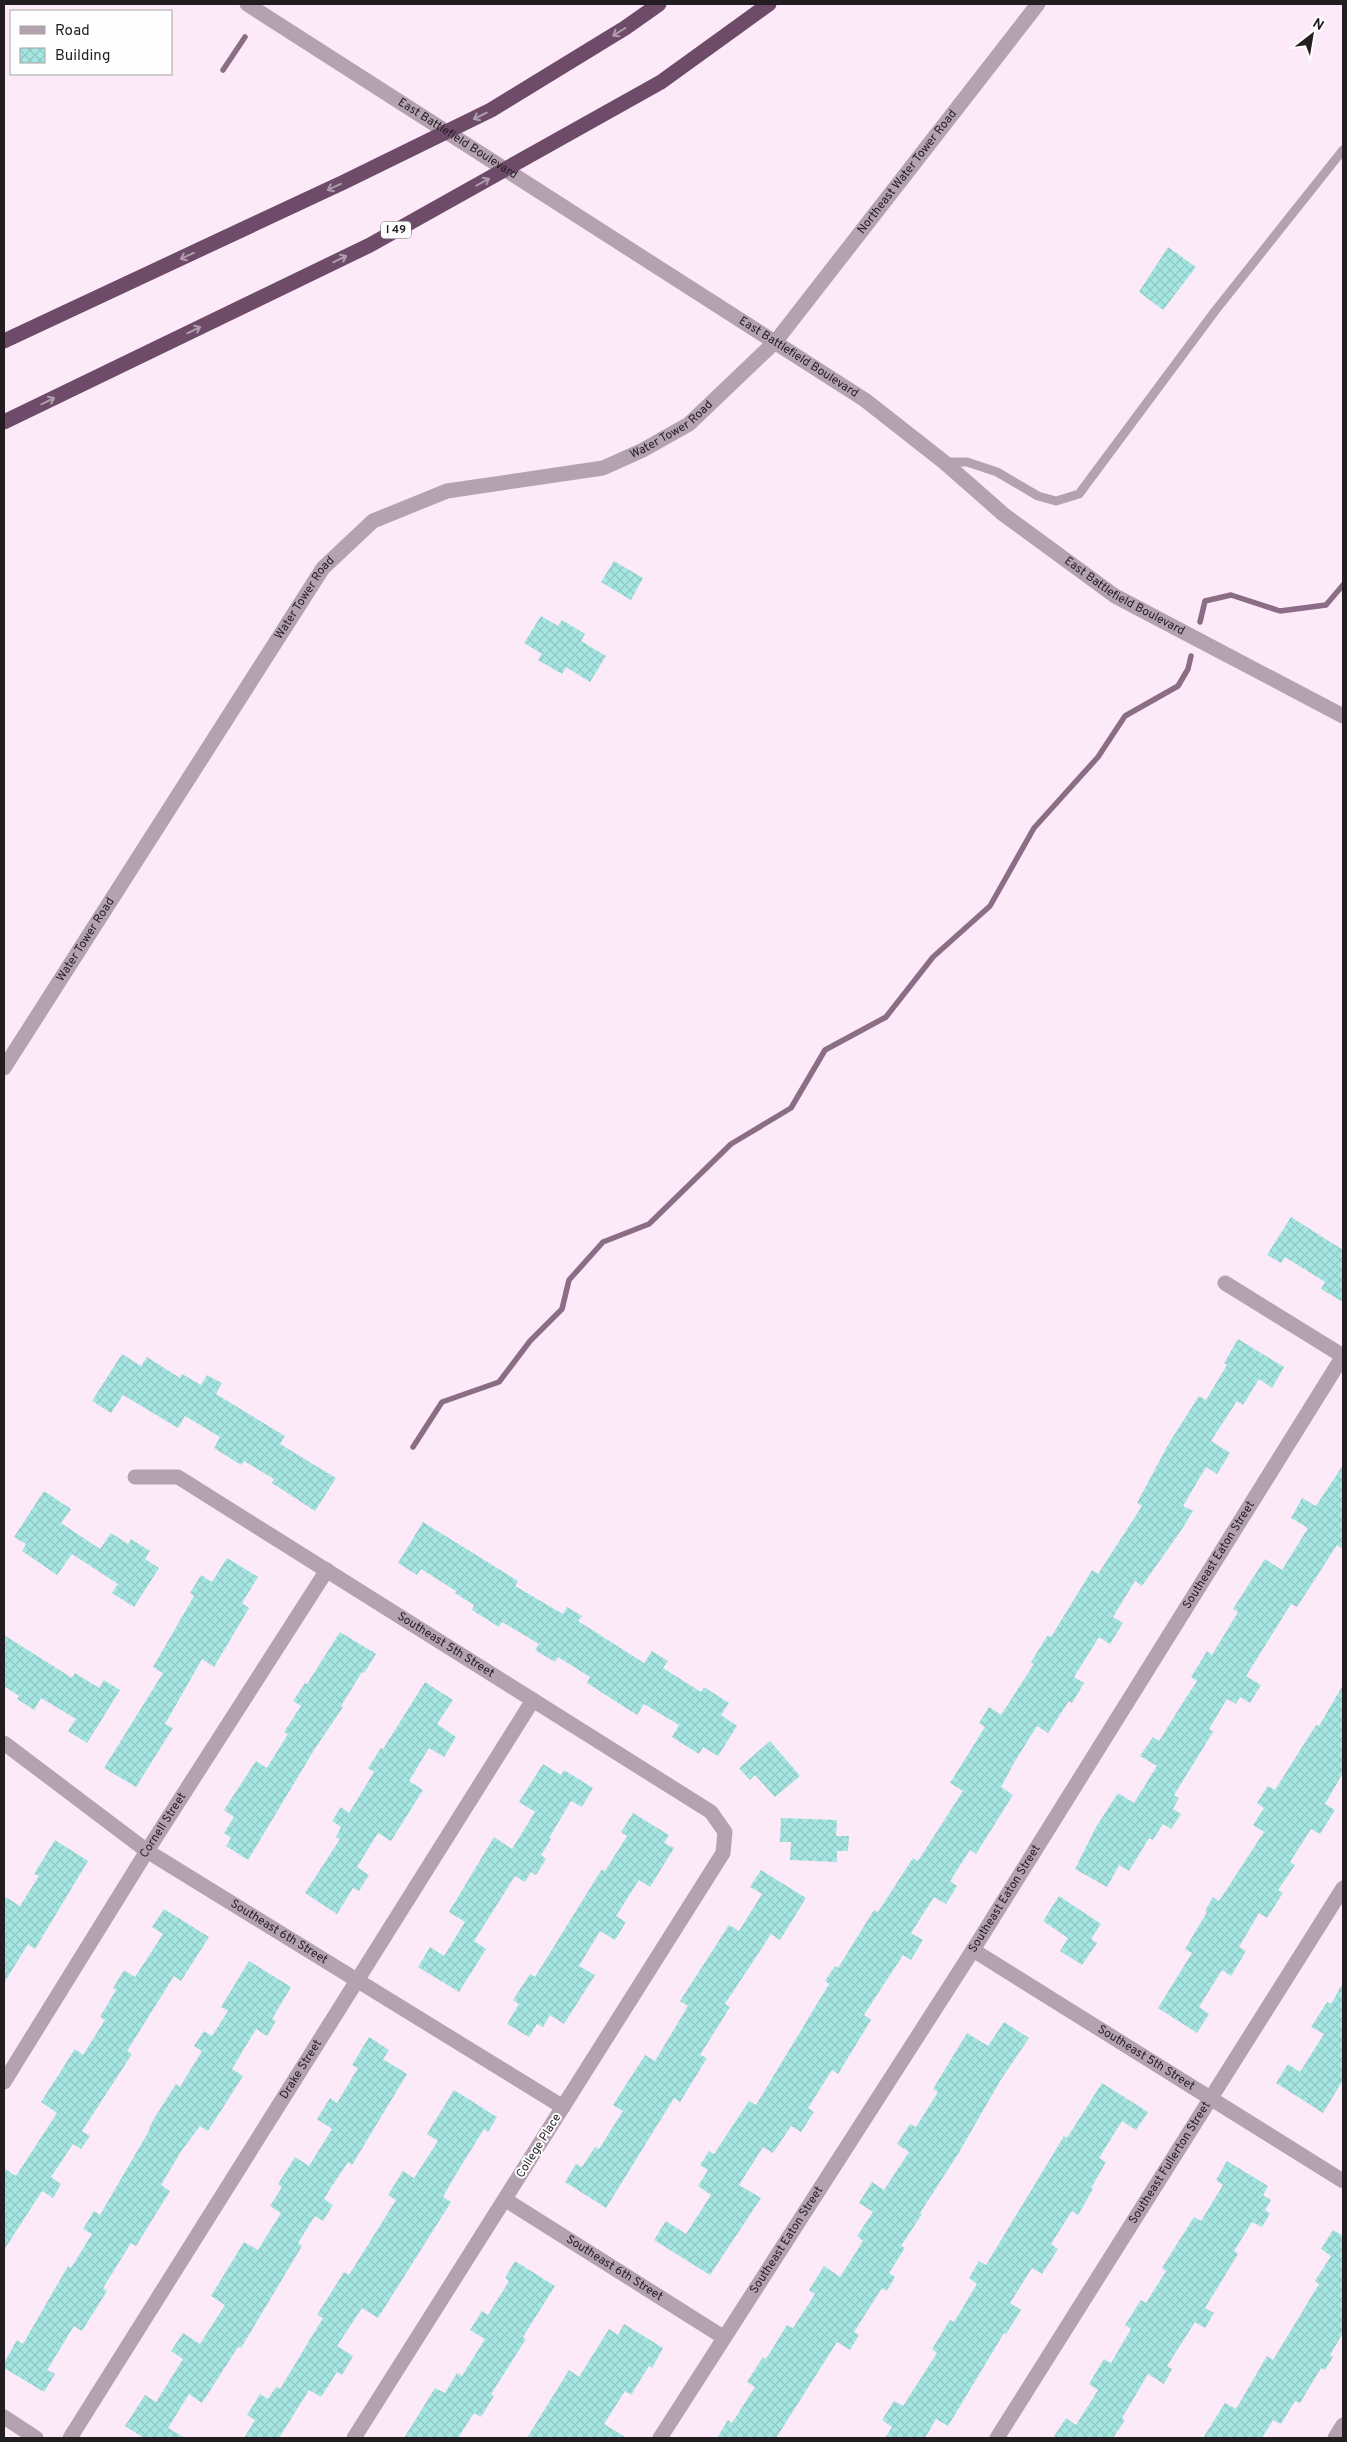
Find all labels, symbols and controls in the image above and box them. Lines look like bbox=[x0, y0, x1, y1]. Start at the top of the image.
legend bbox=[10, 10, 172, 75]
north arrow bbox=[1287, 10, 1337, 60]
text: N bbox=[1309, 15, 1327, 35]
text: Road bbox=[55, 22, 90, 41]
one-way arrow bbox=[613, 27, 627, 37]
text: Building bbox=[55, 47, 110, 66]
street label: East Battlefield Boulevard bbox=[395, 95, 520, 183]
street label: Northeast Water Tower Road bbox=[854, 107, 961, 238]
one-way arrow bbox=[473, 112, 488, 121]
one-way arrow bbox=[475, 177, 490, 186]
one-way arrow bbox=[327, 183, 342, 192]
road number: I 49 bbox=[381, 222, 411, 238]
one-way arrow bbox=[180, 251, 195, 261]
one-way arrow bbox=[332, 254, 347, 264]
street label: East Battlefield Boulevard bbox=[736, 313, 861, 402]
one-way arrow bbox=[186, 325, 201, 334]
one-way arrow bbox=[40, 396, 55, 405]
street label: Water Tower Road bbox=[627, 397, 717, 463]
street label: Water Tower Road bbox=[271, 553, 338, 643]
street label: East Battlefield Boulevard bbox=[1061, 553, 1187, 639]
street label: Water Tower Road bbox=[53, 895, 119, 985]
street label: Southeast Eaton Street bbox=[1179, 1498, 1259, 1612]
street label: Southeast 5th Street bbox=[394, 1609, 497, 1682]
street label: Cornell Street bbox=[136, 1790, 190, 1861]
street label: Southeast Eaton Street bbox=[965, 1842, 1045, 1956]
street label: Southeast 6th Street bbox=[227, 1896, 330, 1968]
street label: Southeast 5th Street bbox=[1094, 2022, 1198, 2094]
street label: Drake Street bbox=[276, 2037, 326, 2102]
street label: Southeast Fullerton Street bbox=[1126, 2099, 1215, 2227]
street label: College Place bbox=[513, 2111, 565, 2181]
street label: Southeast Eaton Street bbox=[747, 2184, 827, 2297]
street label: Southeast 6th Street bbox=[563, 2232, 666, 2305]

